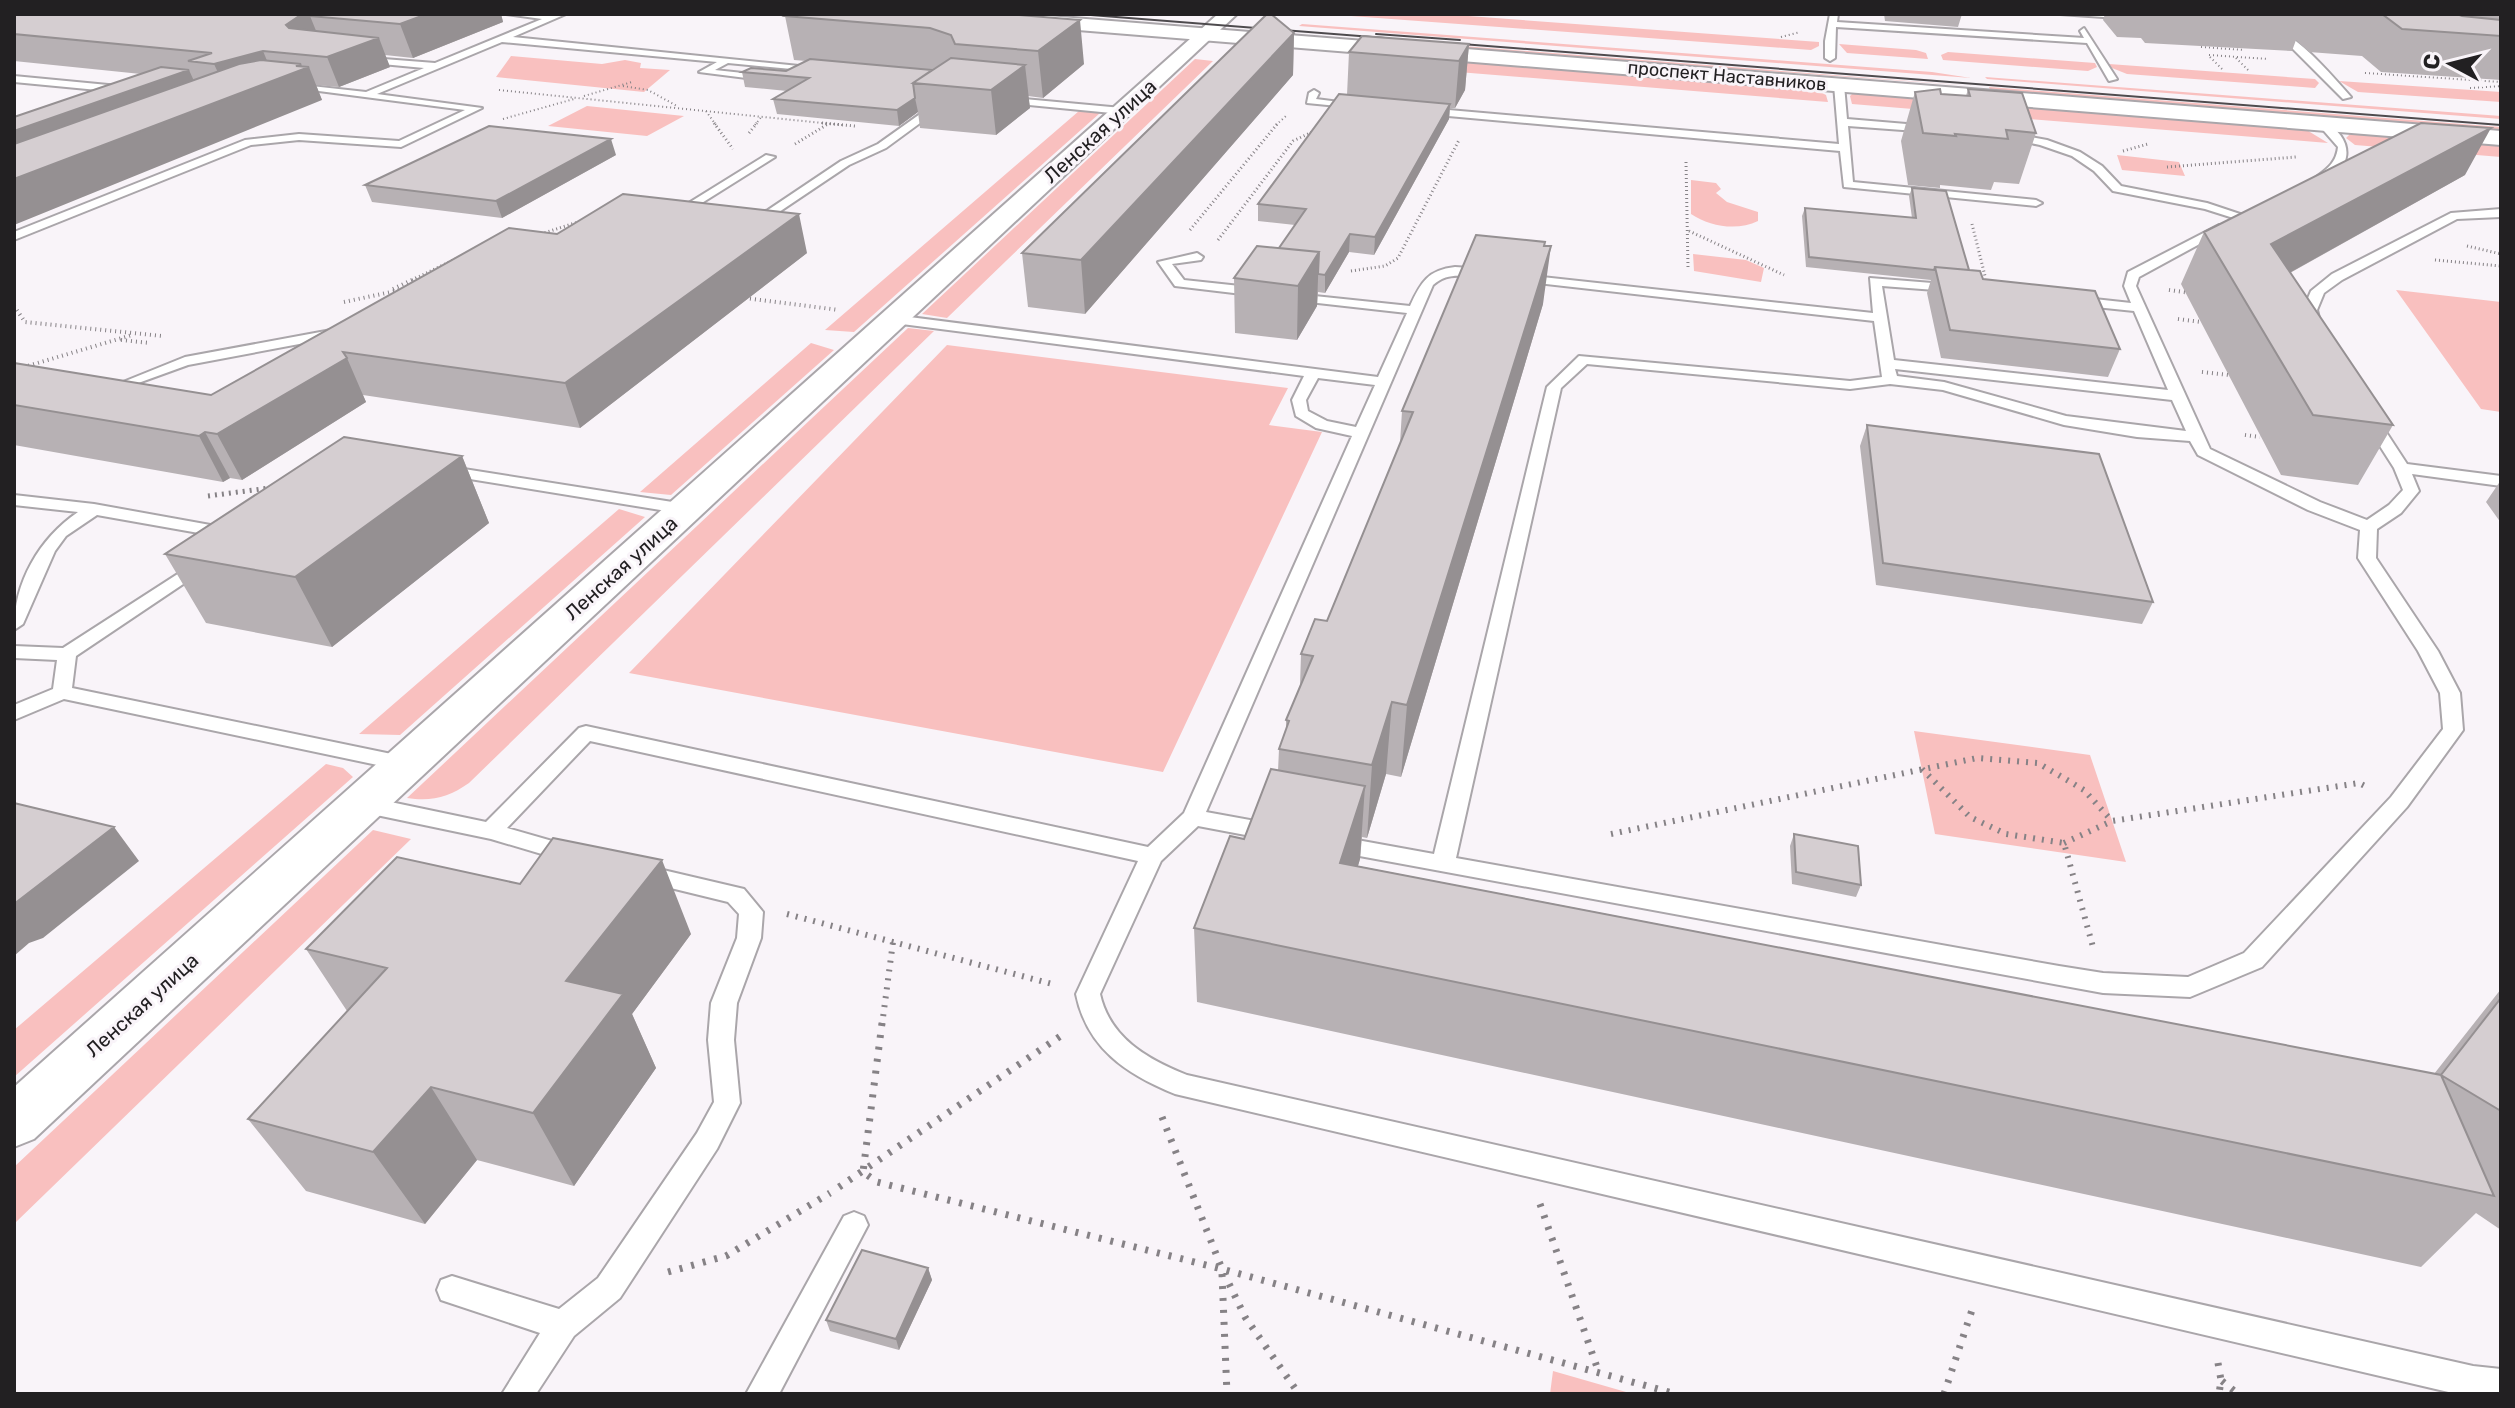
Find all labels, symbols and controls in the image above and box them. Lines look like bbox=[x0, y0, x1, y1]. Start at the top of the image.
north arrow bbox=[2411, 24, 2491, 104]
text: С bbox=[2417, 52, 2446, 71]
street label: проспект Наставников bbox=[1627, 56, 1827, 96]
street label: Ленская улица bbox=[1039, 74, 1161, 188]
street label: Ленская улица bbox=[560, 511, 682, 625]
street label: Ленская улица bbox=[81, 948, 203, 1062]

